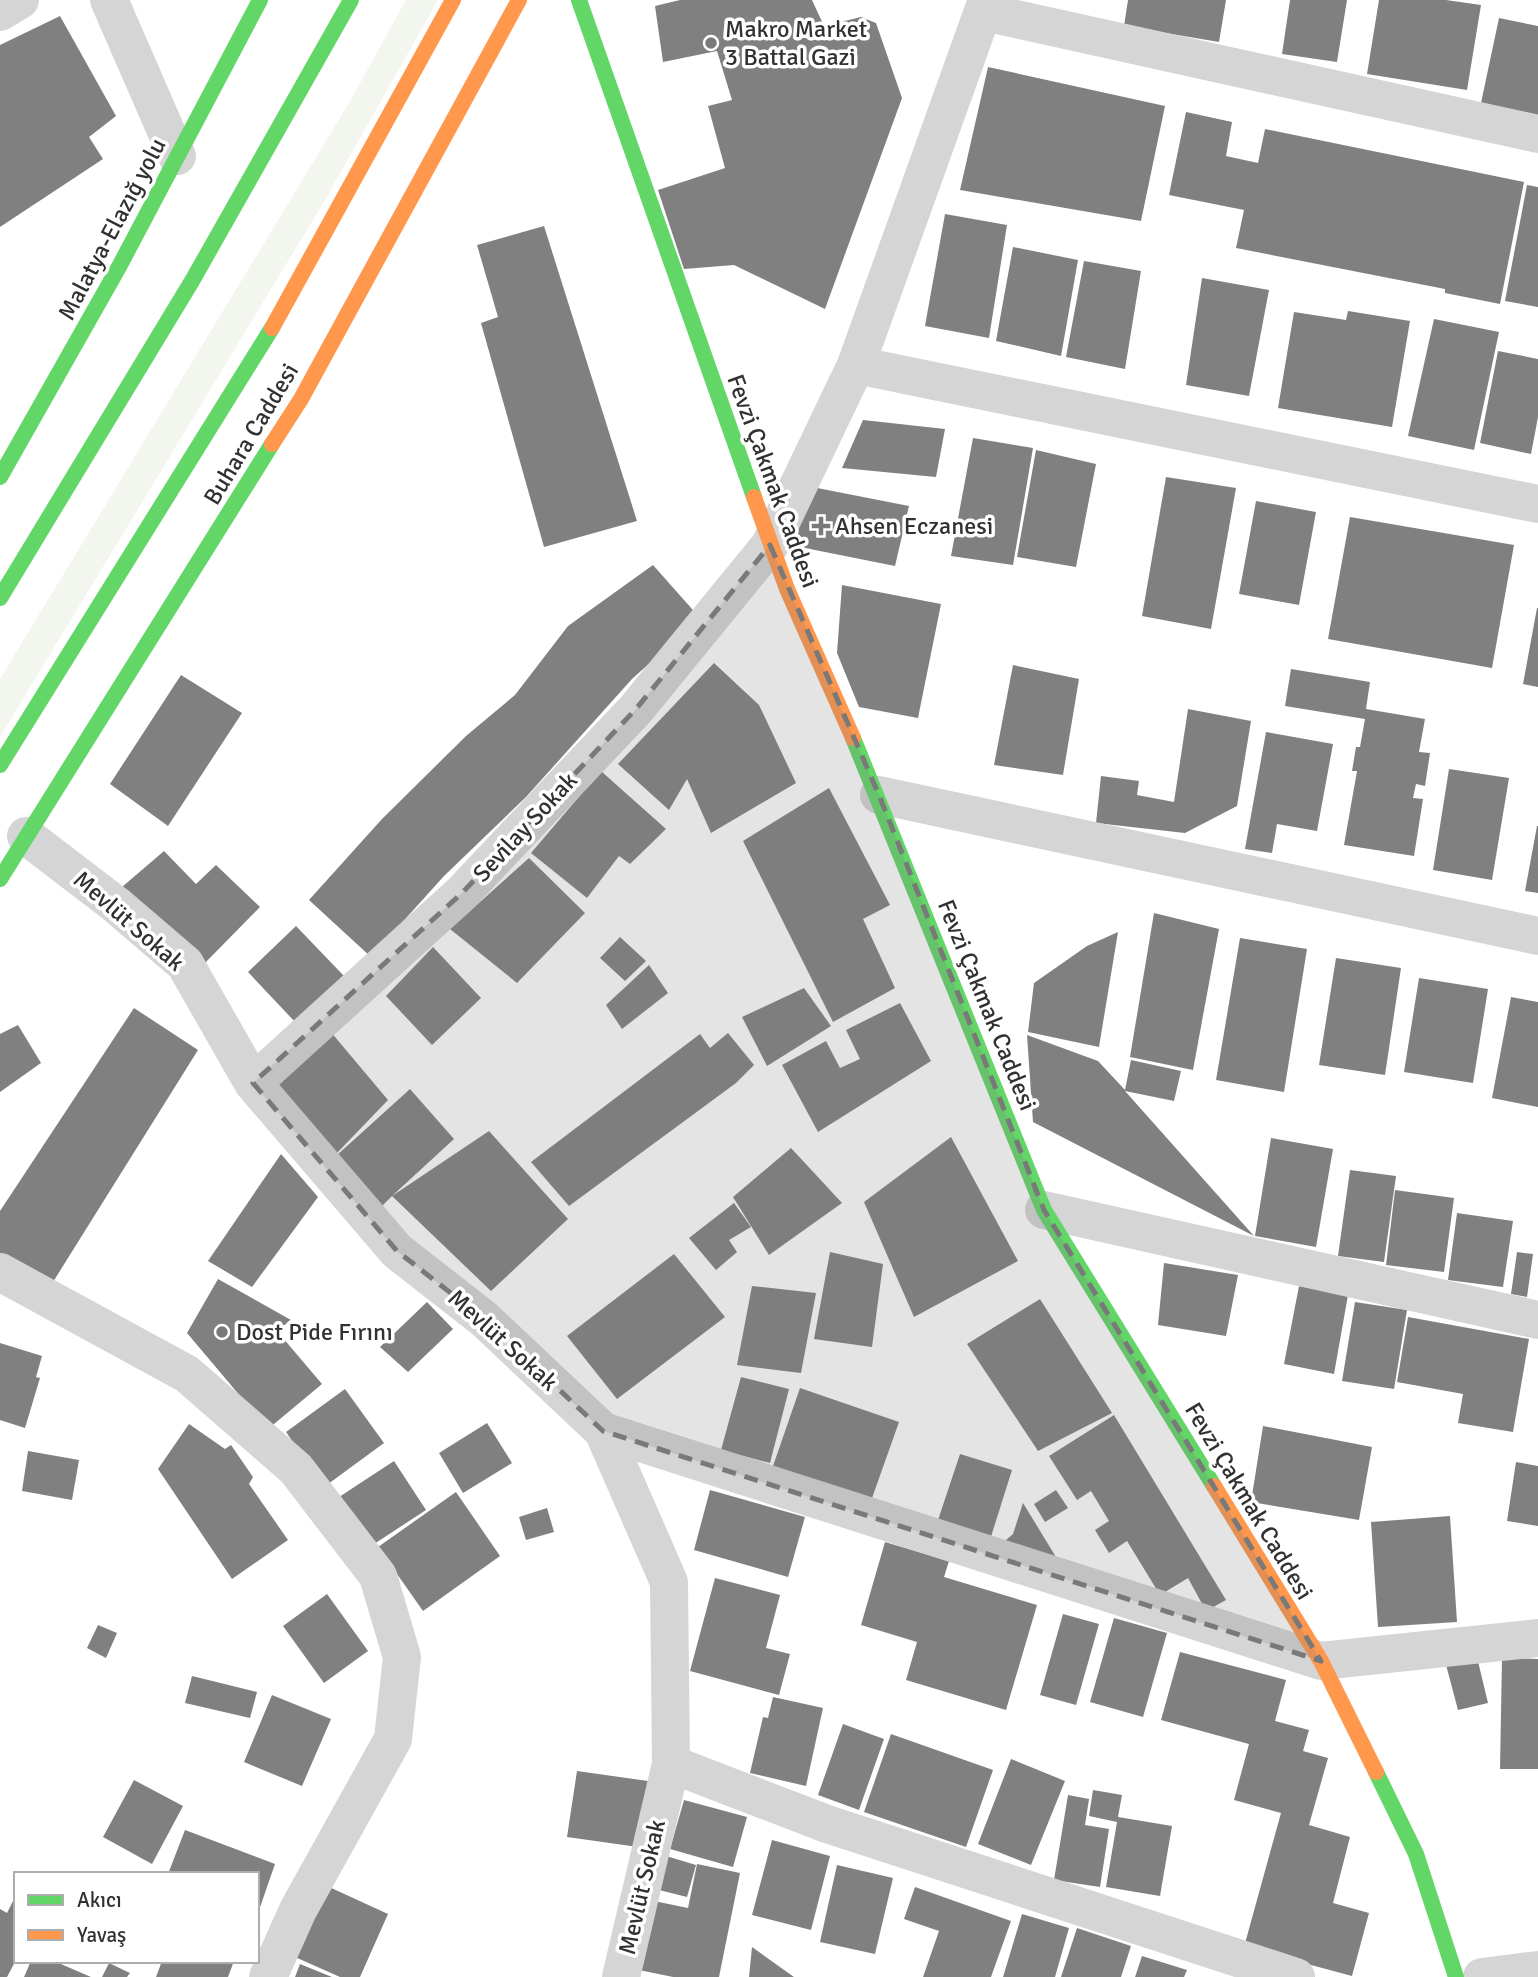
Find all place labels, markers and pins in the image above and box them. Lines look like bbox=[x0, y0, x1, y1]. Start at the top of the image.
place label: Makro Market 3 Battal Gazi bbox=[725, 14, 867, 72]
marker: Makro Market 3 Battal Gazi bbox=[703, 35, 719, 51]
place label: Ahsen Eczanesi bbox=[835, 511, 993, 541]
marker: Ahsen Eczanesi bbox=[813, 518, 829, 534]
place label: Dost Pide Fırını bbox=[236, 1317, 393, 1347]
marker: Dost Pide Fırını bbox=[214, 1324, 230, 1340]

